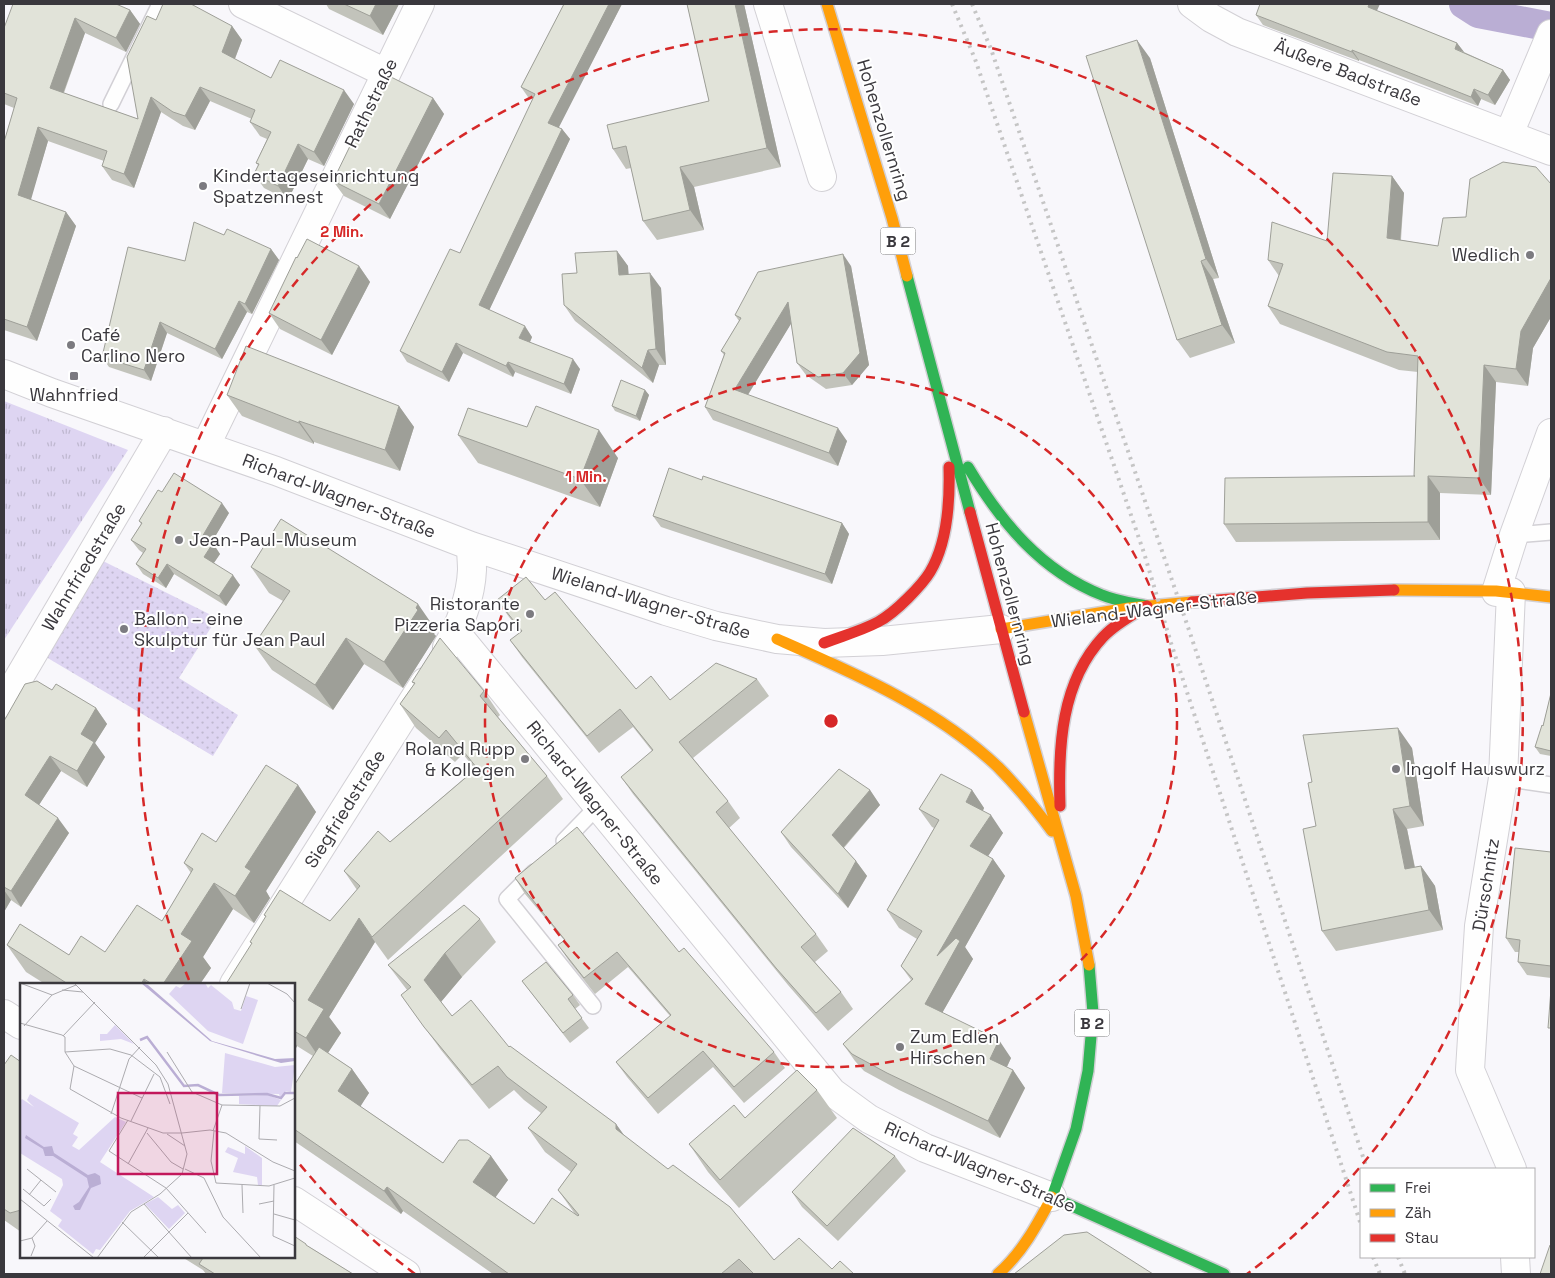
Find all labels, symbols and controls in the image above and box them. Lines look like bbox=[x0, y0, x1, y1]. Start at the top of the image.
street label: Äußere Badstraße bbox=[1271, 34, 1425, 111]
street label: Rathstraße bbox=[339, 54, 402, 151]
street label: Hohenzollernring bbox=[852, 56, 917, 203]
place label: Kindertageseinrichtung Spatzennest bbox=[213, 164, 419, 208]
marker: Kindertageseinrichtung Spatzennest bbox=[197, 180, 209, 192]
text: 2 Min. bbox=[320, 222, 364, 241]
road number: B 2 bbox=[880, 228, 916, 255]
place label: Wedlich bbox=[1452, 243, 1520, 266]
marker: Wedlich bbox=[1524, 249, 1536, 261]
place label: Café Carlino Nero bbox=[81, 323, 186, 367]
marker: Café Carlino Nero bbox=[65, 339, 77, 351]
marker: Wahnfried bbox=[68, 370, 80, 382]
place label: Wahnfried bbox=[29, 383, 119, 406]
street label: Richard-Wagner-Straße bbox=[239, 448, 439, 543]
text: 1 Min. bbox=[565, 467, 607, 486]
street label: Wahnfriedstraße bbox=[36, 498, 131, 635]
street label: Hohenzollernring bbox=[980, 520, 1041, 668]
place label: Jean-Paul-Museum bbox=[189, 528, 357, 551]
marker: Jean-Paul-Museum bbox=[173, 534, 185, 546]
street label: Wieland-Wagner-Straße bbox=[548, 561, 754, 644]
street label: Wieland-Wagner-Straße bbox=[1049, 584, 1258, 633]
place label: Ristorante Pizzeria Sapori bbox=[394, 592, 520, 636]
place label: Ballon – eine Skulptur für Jean Paul bbox=[134, 607, 326, 651]
marker: Ristorante Pizzeria Sapori bbox=[524, 608, 536, 620]
marker: Ballon – eine Skulptur für Jean Paul bbox=[118, 623, 130, 635]
centre of rings bbox=[822, 712, 840, 730]
street label: Richard-Wagner-Straße bbox=[522, 716, 669, 890]
place label: Roland Rupp & Kollegen bbox=[405, 737, 515, 781]
street label: Siegfriedstraße bbox=[299, 745, 390, 872]
marker: Roland Rupp & Kollegen bbox=[519, 753, 531, 765]
place label: Ingolf Hauswurz bbox=[1406, 757, 1545, 780]
marker: Ingolf Hauswurz bbox=[1390, 763, 1402, 775]
street label: Dürschnitz bbox=[1467, 837, 1504, 933]
inset map bbox=[20, 983, 295, 1258]
road number: B 2 bbox=[1074, 1010, 1110, 1036]
place label: Zum Edlen Hirschen bbox=[910, 1025, 999, 1069]
marker: Zum Edlen Hirschen bbox=[894, 1041, 906, 1053]
street label: Richard-Wagner-Straße bbox=[881, 1116, 1079, 1217]
legend bbox=[1360, 1168, 1535, 1258]
text: Frei bbox=[1405, 1178, 1431, 1197]
text: Zäh bbox=[1405, 1203, 1431, 1222]
text: Stau bbox=[1405, 1228, 1439, 1247]

